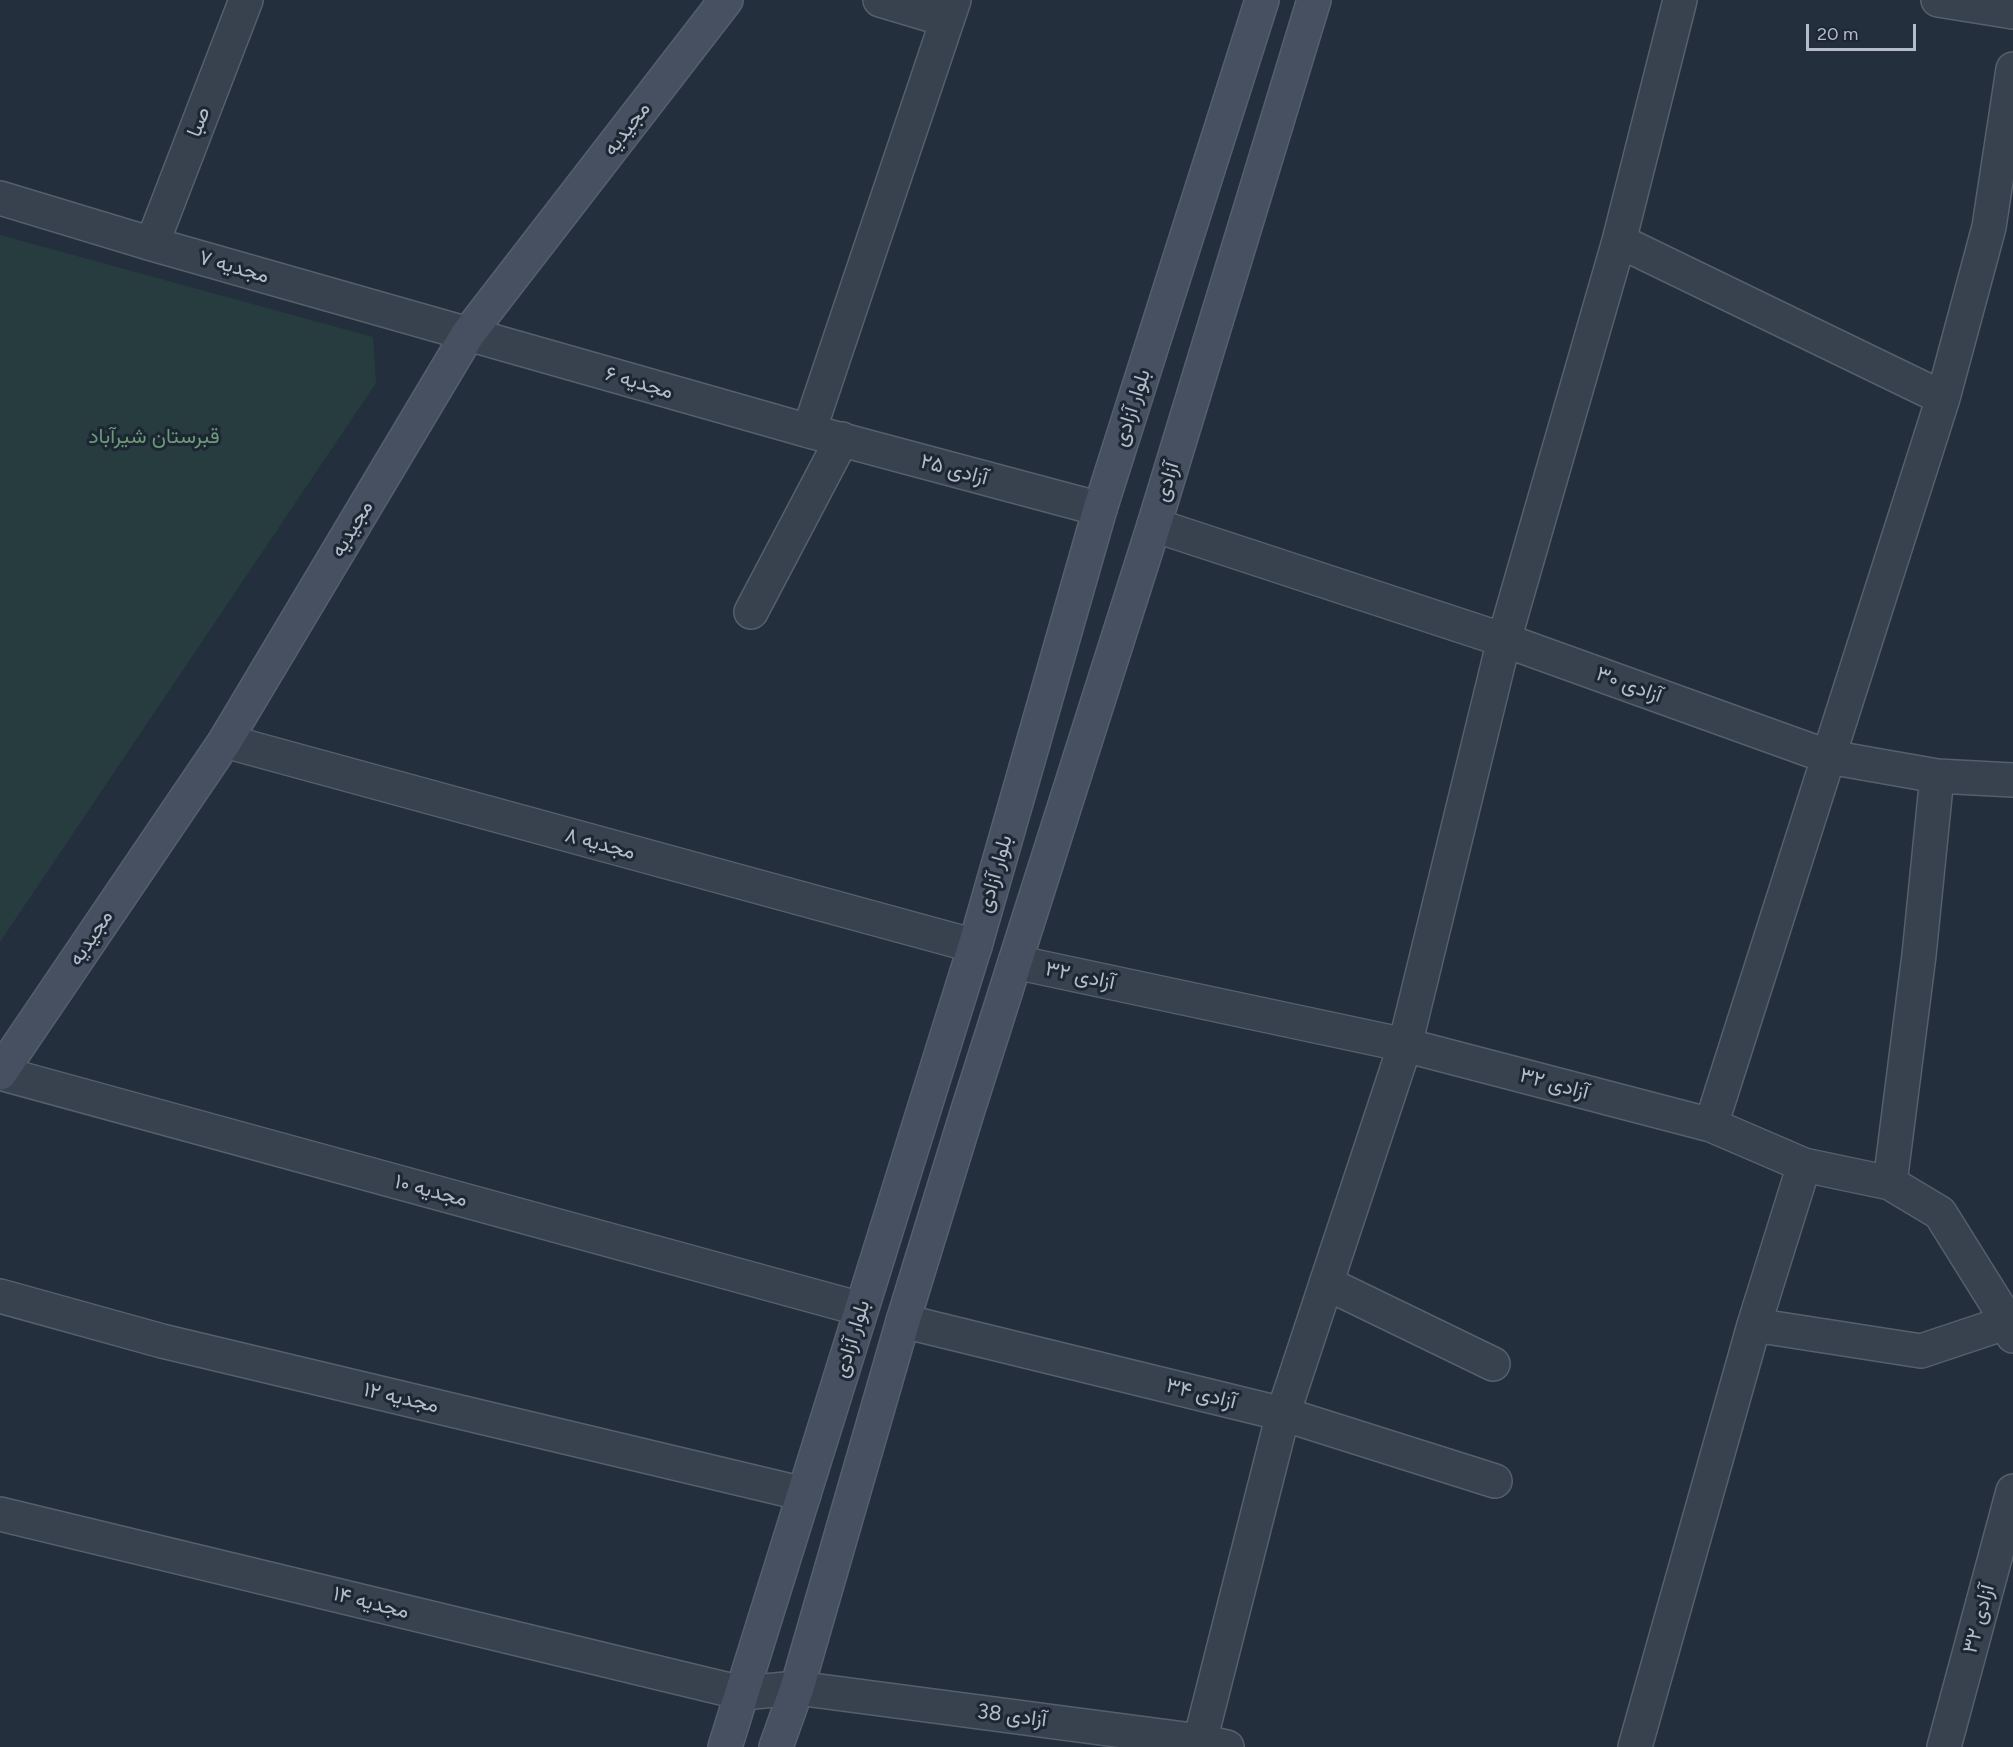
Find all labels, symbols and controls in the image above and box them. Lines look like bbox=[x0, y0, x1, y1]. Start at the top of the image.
scale bar bbox=[1809, 12, 1918, 50]
text: 20 m bbox=[1817, 23, 1858, 45]
street label: مجیدیه bbox=[598, 97, 656, 161]
street label: صبا bbox=[182, 103, 216, 141]
street label: مجدیه ۷ bbox=[196, 245, 272, 289]
street label: مجدیه ۶ bbox=[602, 361, 676, 405]
street label: بلوار آزادی bbox=[1108, 366, 1156, 450]
park label: قبرستان شیرآباد bbox=[88, 424, 220, 450]
street label: آزادی ۲۵ bbox=[917, 449, 991, 491]
street label: آزادی bbox=[1149, 459, 1185, 505]
street label: مجیدیه bbox=[325, 496, 379, 562]
street label: آزادی ۳۰ bbox=[1593, 661, 1665, 709]
street label: مجدیه ۸ bbox=[562, 823, 638, 865]
street label: بلوار آزادی bbox=[972, 832, 1018, 916]
street label: مجیدیه bbox=[63, 905, 119, 971]
street label: آزادی ۳۲ bbox=[1043, 956, 1117, 996]
street label: آزادی ۳۲ bbox=[1517, 1063, 1591, 1105]
street label: مجدیه ۱۰ bbox=[392, 1169, 470, 1213]
street label: بلوار آزادی bbox=[828, 1297, 876, 1381]
street label: آزادی ۳۴ bbox=[1163, 1373, 1239, 1415]
street label: مجدیه ۱۲ bbox=[361, 1377, 441, 1419]
street label: مجدیه ۱۴ bbox=[330, 1581, 412, 1625]
street label: آزادی ۳۲ bbox=[1958, 1582, 2000, 1656]
street label: آزادی 38 bbox=[976, 1699, 1048, 1733]

